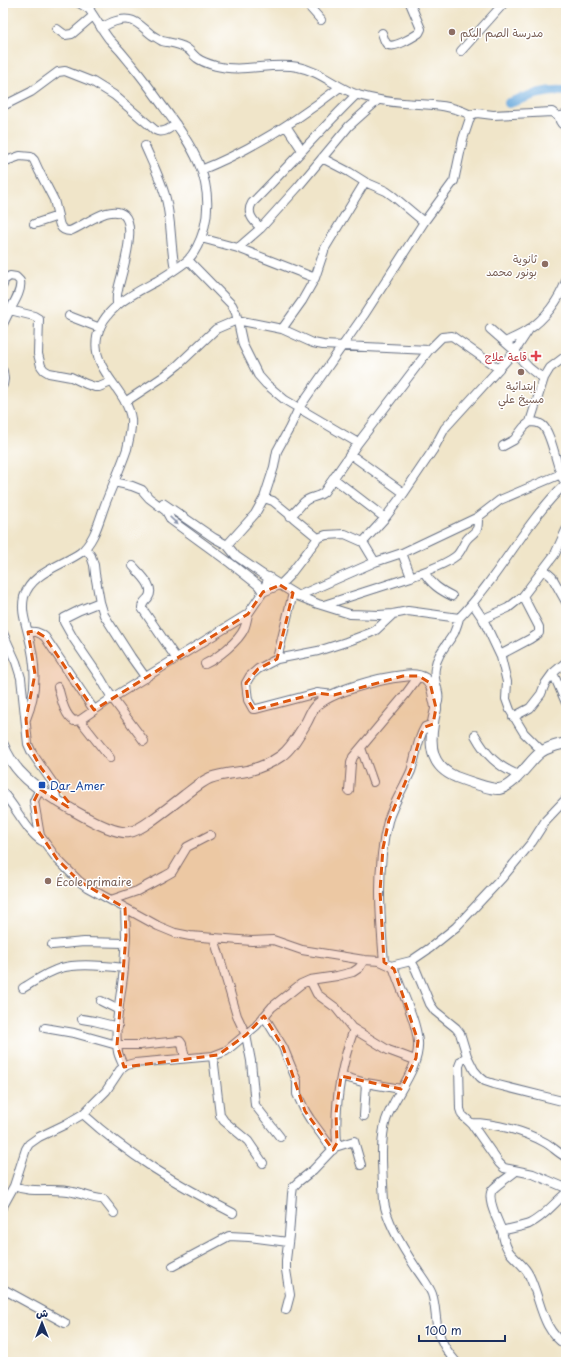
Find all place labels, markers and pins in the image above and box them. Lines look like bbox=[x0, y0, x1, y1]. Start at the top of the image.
place label: مدرسة الصم البكم bbox=[460, 24, 543, 42]
marker: مدرسة الصم البكم bbox=[447, 27, 457, 37]
place label: ثانوية بونور محمد bbox=[486, 250, 538, 280]
marker: ثانوية بونور محمد bbox=[540, 259, 550, 269]
place label: قاعة علاج bbox=[485, 348, 527, 365]
marker: قاعة علاج bbox=[530, 350, 542, 362]
marker: إبتدائية مسيخ علي bbox=[516, 367, 526, 377]
place label: إبتدائية مسيخ علي bbox=[498, 377, 544, 410]
place label: Dar_Amer bbox=[50, 777, 106, 794]
marker: Dar_Amer bbox=[37, 780, 47, 790]
place label: École primaire bbox=[56, 873, 132, 890]
marker: École primaire bbox=[43, 876, 53, 886]

